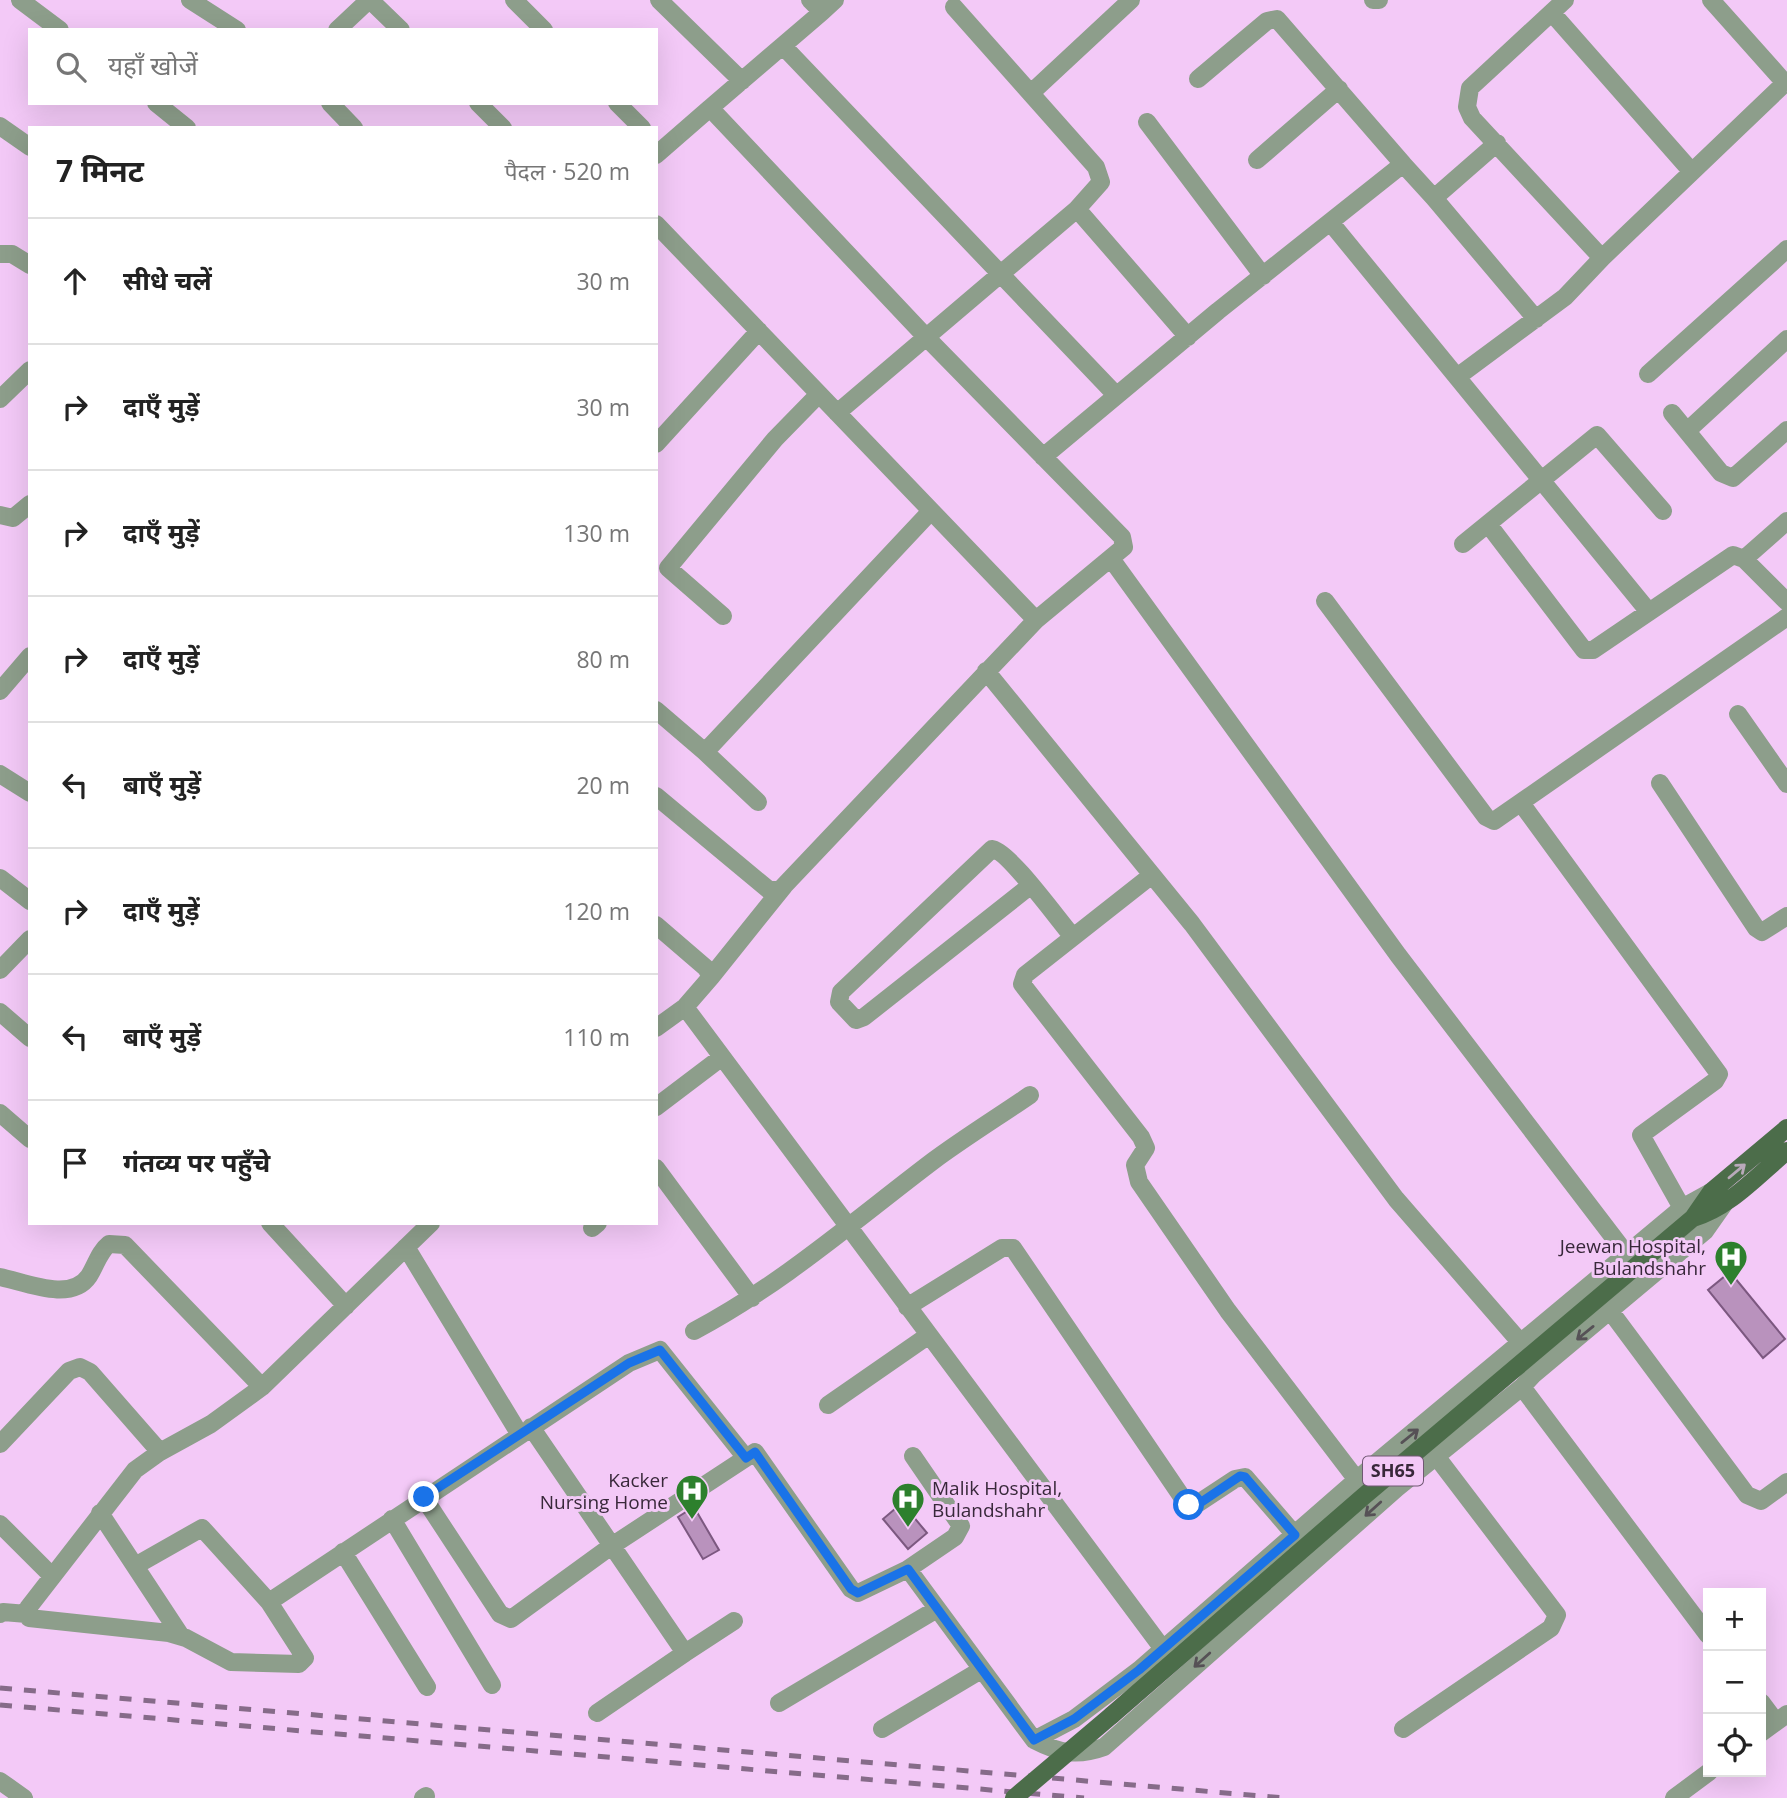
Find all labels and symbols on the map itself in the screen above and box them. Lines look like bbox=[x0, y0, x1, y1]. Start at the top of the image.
one-way arrow bbox=[1727, 1163, 1745, 1178]
place label: Jeewan Hospital, Bulandshahr bbox=[1558, 1233, 1706, 1281]
hospital icon: Jeewan Hospital, Bulandshahr bbox=[1712, 1238, 1750, 1287]
one-way arrow bbox=[1576, 1325, 1594, 1340]
one-way arrow bbox=[1400, 1428, 1418, 1443]
road number: SH65 bbox=[1363, 1456, 1423, 1486]
place label: Kacker Nursing Home bbox=[540, 1467, 668, 1515]
hospital icon: Kacker Nursing Home bbox=[673, 1472, 711, 1521]
place label: Malik Hospital, Bulandshahr bbox=[932, 1475, 1062, 1523]
hospital icon: Malik Hospital, Bulandshahr bbox=[889, 1480, 927, 1529]
route end bbox=[408, 1481, 439, 1512]
route start bbox=[1173, 1489, 1204, 1520]
one-way arrow bbox=[1364, 1501, 1382, 1517]
one-way arrow bbox=[1193, 1652, 1211, 1668]

